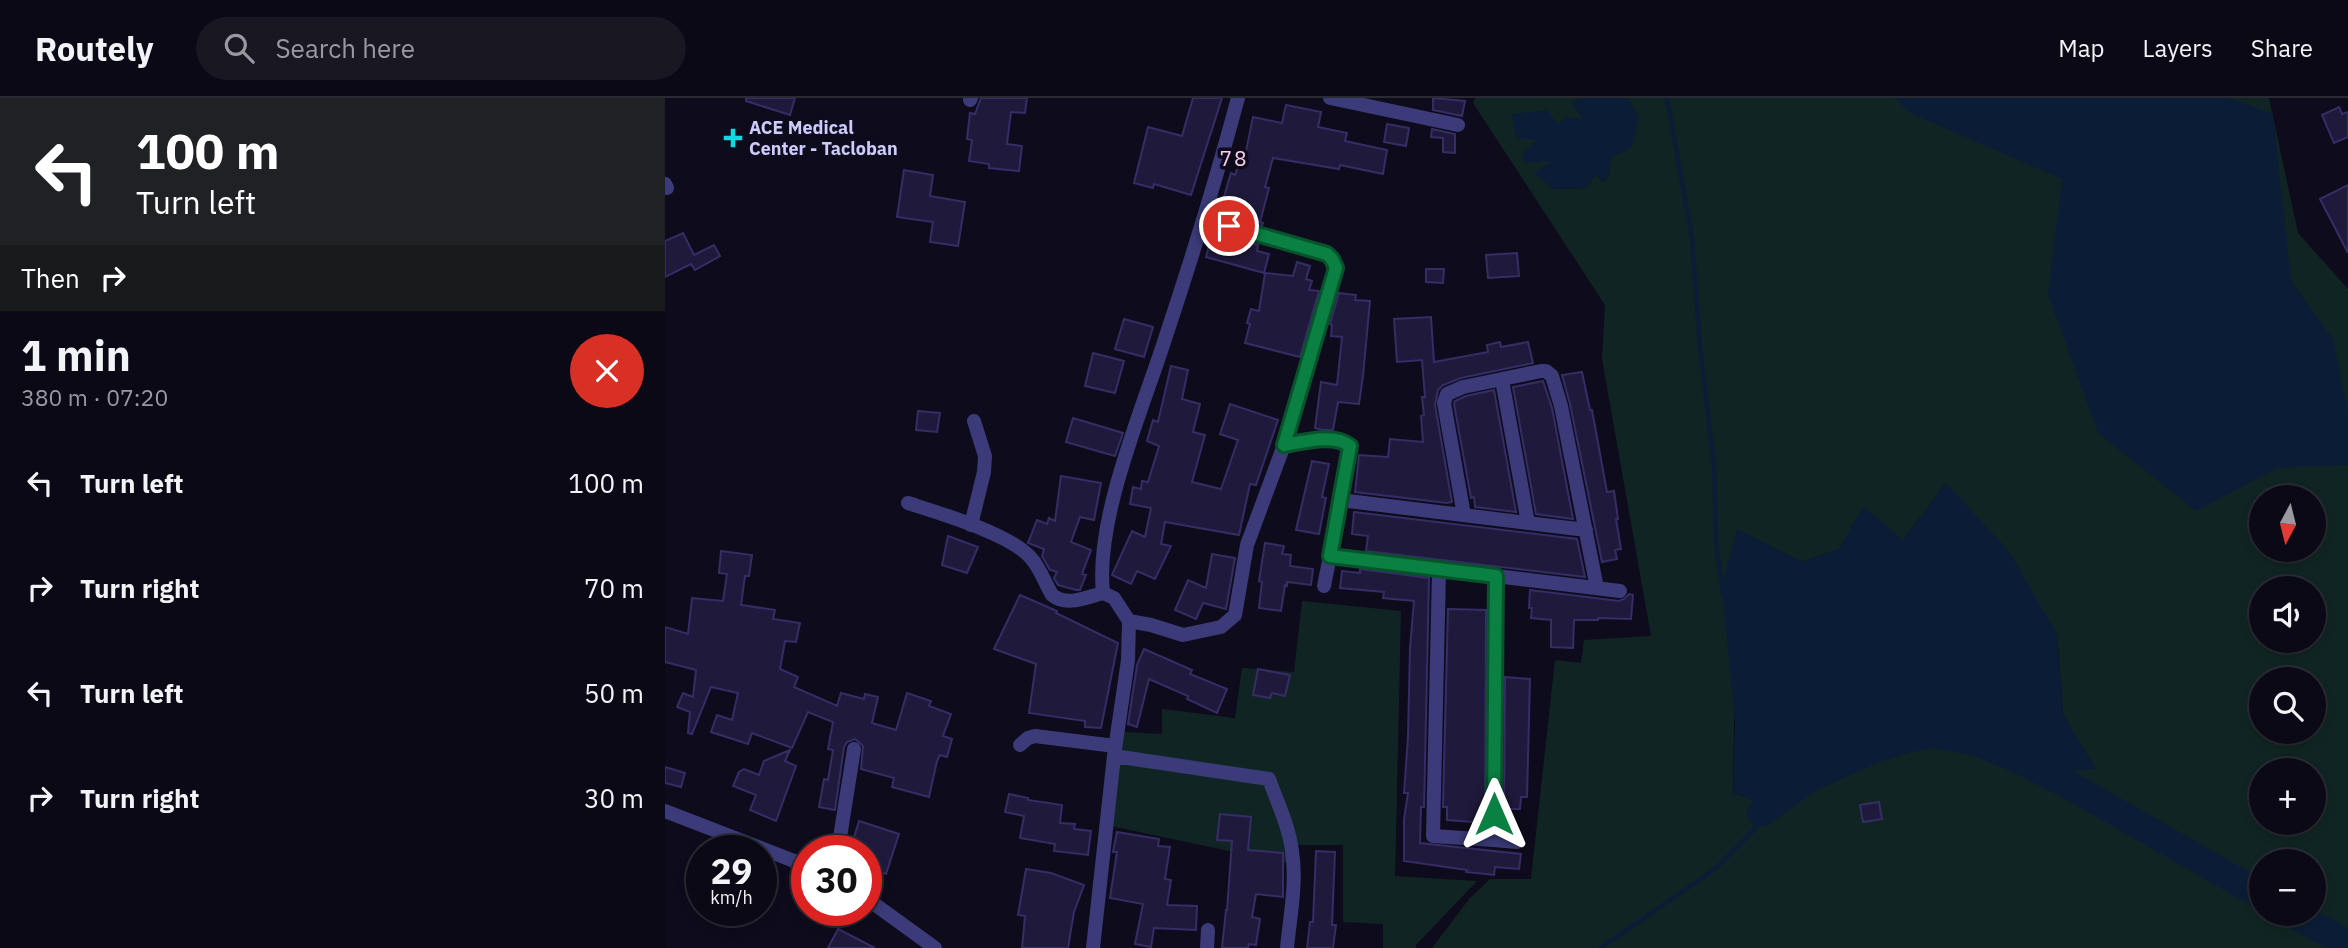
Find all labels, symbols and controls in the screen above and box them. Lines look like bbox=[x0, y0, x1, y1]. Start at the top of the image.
search box bbox=[196, 17, 686, 80]
text: Routely bbox=[35, 27, 154, 70]
icon: search bbox=[220, 29, 258, 67]
text: Search here bbox=[276, 31, 415, 65]
text: Map bbox=[2058, 32, 2105, 64]
text: Layers bbox=[2143, 32, 2213, 64]
text: Share bbox=[2251, 32, 2313, 64]
place label: ACE Medical Center - Tacloban bbox=[749, 116, 898, 160]
text: 100 m bbox=[136, 119, 280, 182]
icon: left bbox=[21, 126, 112, 217]
marker: ACE Medical Center - Tacloban bbox=[723, 128, 743, 148]
district label: 78 bbox=[1219, 144, 1249, 172]
text: Turn left bbox=[136, 181, 256, 223]
pin bbox=[1199, 196, 1259, 256]
icon: arrive bbox=[1210, 207, 1248, 245]
icon: right bbox=[94, 259, 132, 297]
text: Then bbox=[21, 261, 80, 295]
text: 1 min bbox=[21, 328, 131, 383]
button: close bbox=[570, 334, 644, 408]
text: 380 m · 07:20 bbox=[21, 382, 168, 412]
icon: left bbox=[21, 464, 59, 502]
text: Turn left bbox=[80, 466, 183, 500]
text: 100 m bbox=[568, 466, 644, 500]
north arrow bbox=[2249, 485, 2326, 562]
map controls bbox=[2249, 485, 2326, 926]
icon: right bbox=[21, 569, 59, 607]
text: Turn right bbox=[80, 571, 199, 605]
text: 70 m bbox=[584, 571, 644, 605]
button: sound bbox=[2249, 576, 2326, 653]
button: search bbox=[2249, 667, 2326, 744]
icon: left bbox=[21, 674, 59, 712]
text: Turn left bbox=[80, 676, 183, 710]
text: 50 m bbox=[584, 676, 644, 710]
button: + bbox=[2249, 758, 2326, 835]
position arrow bbox=[1457, 777, 1531, 851]
icon: right bbox=[21, 779, 59, 817]
text: Turn right bbox=[80, 781, 199, 815]
text: 30 m bbox=[584, 781, 644, 815]
speed limit sign: 30 bbox=[791, 835, 882, 926]
text: 29 bbox=[710, 848, 753, 894]
button: − bbox=[2249, 849, 2326, 926]
text: km/h bbox=[710, 886, 753, 909]

